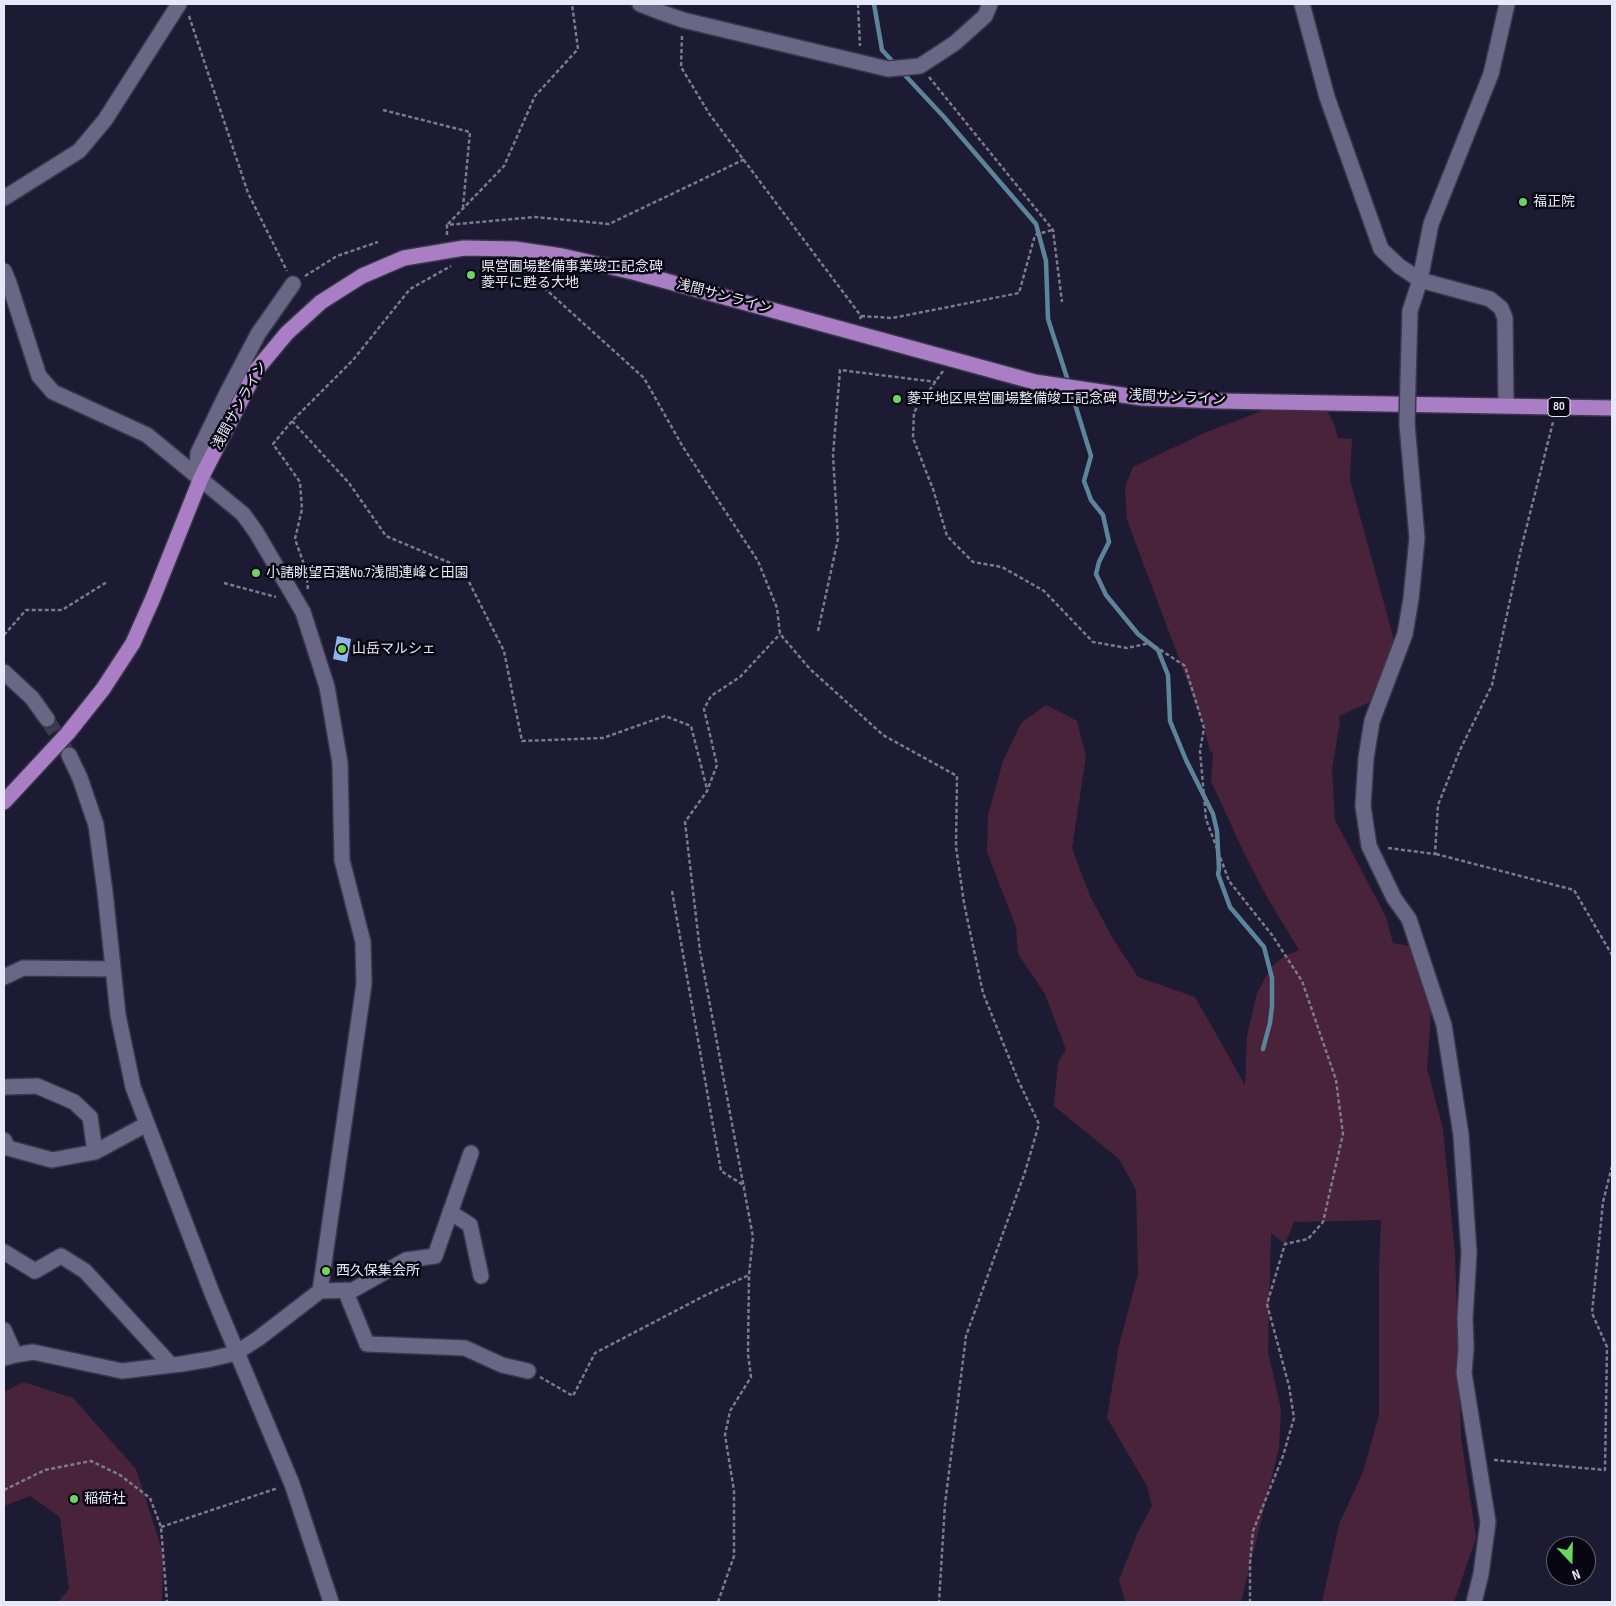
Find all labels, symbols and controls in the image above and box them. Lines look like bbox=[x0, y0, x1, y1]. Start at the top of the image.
place label: 福正院 bbox=[1533, 194, 1575, 210]
marker: 福正院 bbox=[1517, 196, 1529, 208]
place label: 県営圃場整備事業竣工記念碑 菱平に甦る大地 bbox=[481, 259, 663, 292]
marker: 県営圃場整備事業竣工記念碑 菱平に甦る大地 bbox=[465, 269, 477, 281]
street label: 浅間サンライン bbox=[674, 276, 774, 318]
street label: 浅間サンライン bbox=[209, 359, 271, 453]
street label: 浅間サンライン bbox=[1128, 387, 1226, 409]
place label: 菱平地区県営圃場整備竣工記念碑 bbox=[907, 391, 1117, 407]
marker: 菱平地区県営圃場整備竣工記念碑 bbox=[891, 393, 903, 405]
road number: 80 bbox=[1548, 398, 1570, 417]
place label: 小諸眺望百選No.7浅間連峰と田園 bbox=[266, 565, 469, 581]
marker: 小諸眺望百選No.7浅間連峰と田園 bbox=[250, 567, 262, 579]
place label: 山岳マルシェ bbox=[352, 641, 436, 657]
marker: 山岳マルシェ bbox=[336, 643, 348, 655]
place label: 西久保集会所 bbox=[336, 1263, 420, 1279]
marker: 西久保集会所 bbox=[320, 1265, 332, 1277]
place label: 稲荷社 bbox=[84, 1491, 126, 1507]
marker: 稲荷社 bbox=[68, 1493, 80, 1505]
north arrow bbox=[1546, 1536, 1596, 1586]
text: N bbox=[1570, 1565, 1583, 1584]

